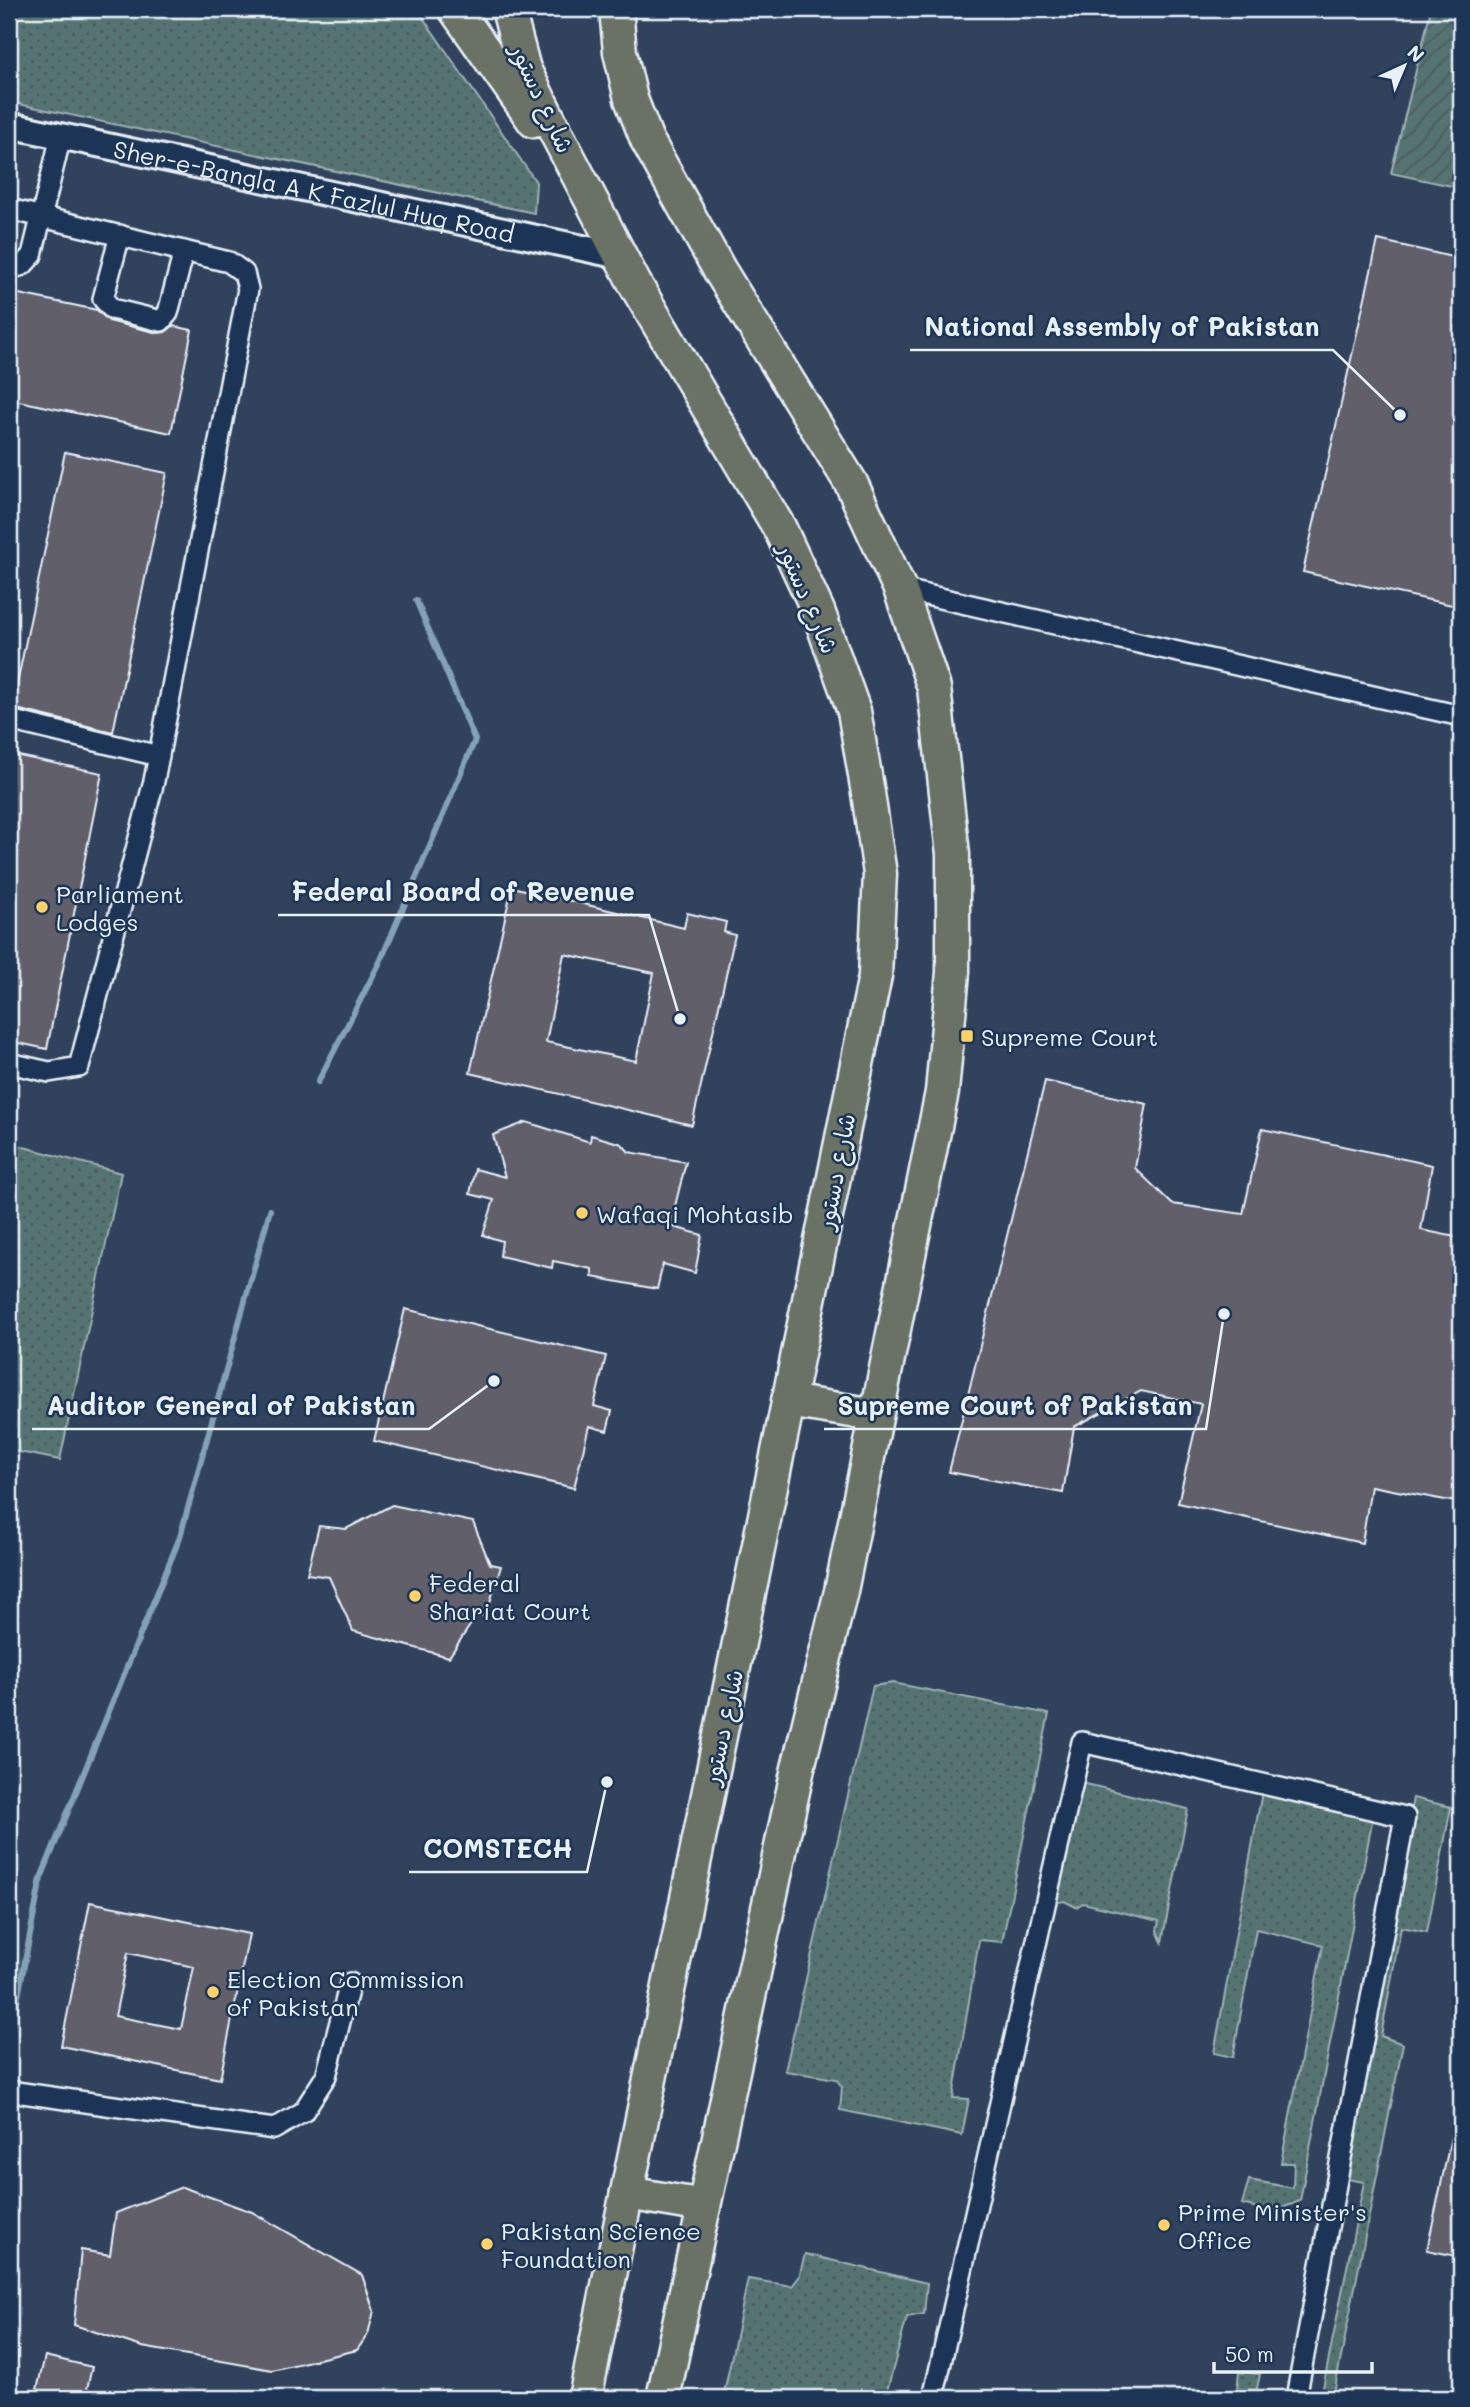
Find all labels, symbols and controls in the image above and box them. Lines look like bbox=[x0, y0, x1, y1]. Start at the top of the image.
north arrow bbox=[1368, 32, 1438, 102]
street label: شارع دستور bbox=[501, 36, 582, 159]
text: N bbox=[1402, 39, 1430, 67]
street label: Sher-e-Bangla A K Fazlul Huq Road bbox=[111, 132, 517, 248]
callout: National Assembly of Pakistan bbox=[910, 303, 1333, 350]
text: National Assembly of Pakistan bbox=[925, 309, 1319, 343]
street label: شارع دستور bbox=[768, 536, 846, 659]
callout: Federal Board of Revenue bbox=[278, 868, 649, 915]
text: Federal Board of Revenue bbox=[291, 874, 635, 908]
place label: Parliament Lodges bbox=[56, 878, 184, 937]
marker: Parliament Lodges bbox=[34, 899, 50, 915]
place label: Supreme Court bbox=[981, 1021, 1158, 1052]
marker: Supreme Court bbox=[959, 1028, 975, 1044]
street label: شارع دستور bbox=[808, 1110, 864, 1234]
place label: Wafaqi Mohtasib bbox=[596, 1198, 793, 1229]
marker: Wafaqi Mohtasib bbox=[574, 1205, 590, 1221]
callout: Auditor General of Pakistan bbox=[32, 1382, 429, 1429]
callout: Supreme Court of Pakistan bbox=[824, 1382, 1206, 1429]
text: Auditor General of Pakistan bbox=[47, 1388, 415, 1422]
text: Supreme Court of Pakistan bbox=[838, 1388, 1192, 1422]
place label: Federal Shariat Court bbox=[429, 1567, 591, 1626]
marker: Federal Shariat Court bbox=[407, 1588, 423, 1604]
street label: شارع دستور bbox=[694, 1666, 752, 1790]
callout: COMSTECH bbox=[409, 1825, 587, 1872]
text: COMSTECH bbox=[423, 1831, 573, 1865]
place label: Election Commission of Pakistan bbox=[227, 1963, 464, 2022]
marker: Election Commission of Pakistan bbox=[205, 1984, 221, 2000]
place label: Prime Minister's Office bbox=[1178, 2196, 1367, 2255]
place label: Pakistan Science Foundation bbox=[501, 2215, 701, 2274]
marker: Prime Minister's Office bbox=[1156, 2217, 1172, 2233]
marker: Pakistan Science Foundation bbox=[479, 2236, 495, 2252]
scale bar bbox=[1214, 2330, 1372, 2374]
text: 50 m bbox=[1225, 2340, 1274, 2367]

